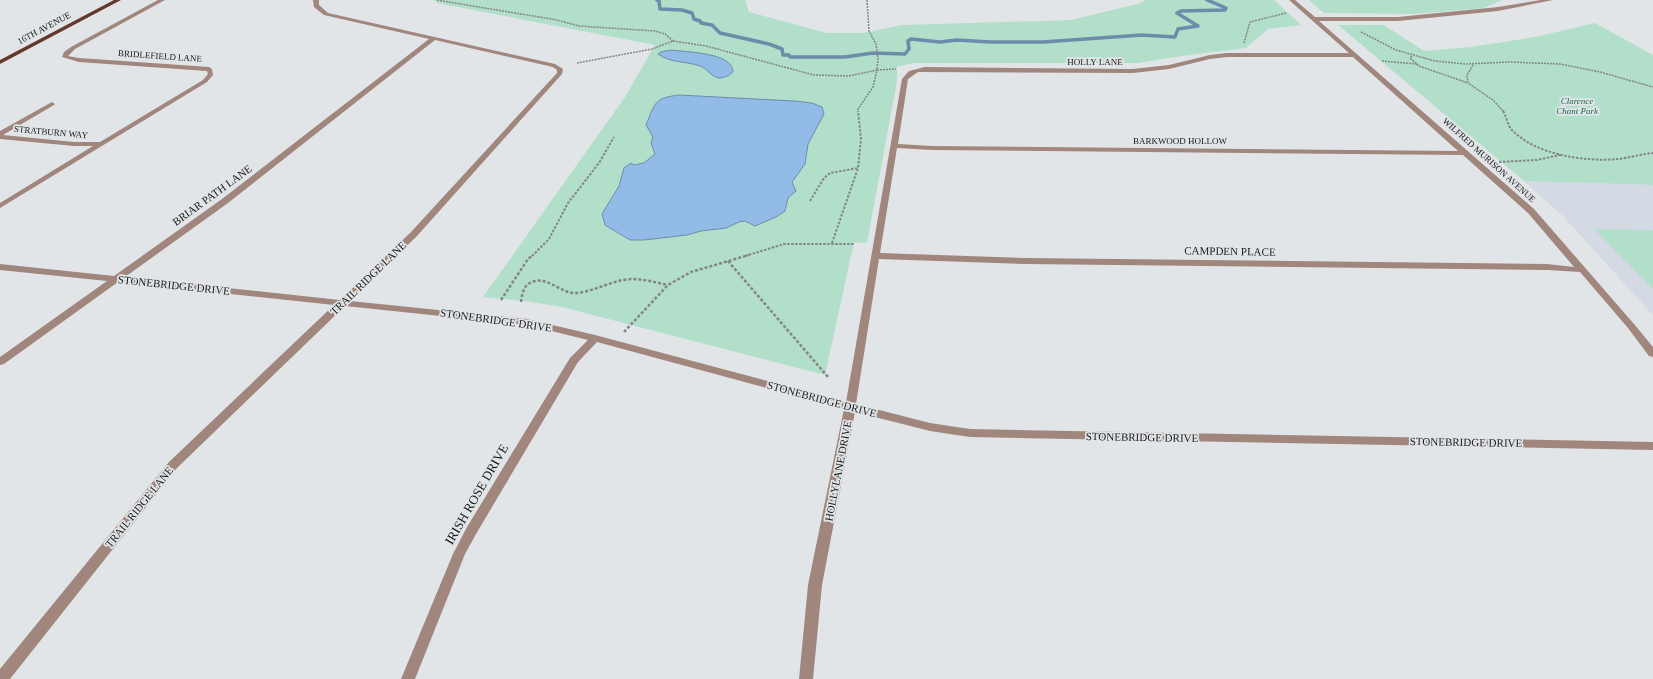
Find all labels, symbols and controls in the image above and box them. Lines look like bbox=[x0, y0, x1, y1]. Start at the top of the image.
street label: 16TH AVENUE bbox=[16, 10, 73, 46]
street label: BRIDLEFIELD LANE bbox=[118, 48, 203, 64]
street label: HOLLY LANE bbox=[1067, 57, 1123, 67]
park label: Clarence Chant Park bbox=[1556, 96, 1599, 116]
street label: WILFRED MURISON AVENUE bbox=[1441, 116, 1538, 205]
street label: STRATBURN WAY bbox=[14, 124, 89, 140]
street label: BARKWOOD HOLLOW bbox=[1133, 136, 1228, 146]
street label: BRIAR PATH LANE bbox=[170, 162, 254, 228]
street label: TRAIL RIDGE LANE bbox=[328, 239, 408, 317]
street label: CAMPDEN PLACE bbox=[1184, 244, 1276, 258]
street label: STONEBRIDGE DRIVE bbox=[117, 273, 231, 297]
street label: STONEBRIDGE DRIVE bbox=[439, 306, 553, 334]
street label: STONEBRIDGE DRIVE bbox=[766, 379, 878, 419]
street label: HOLLYLANE DRIVE bbox=[822, 420, 854, 522]
street label: STONEBRIDGE DRIVE bbox=[1086, 430, 1199, 444]
street label: STONEBRIDGE DRIVE bbox=[1410, 435, 1523, 449]
street label: IRISH ROSE DRIVE bbox=[442, 441, 511, 547]
street label: TRAIL RIDGE LANE bbox=[103, 464, 175, 550]

